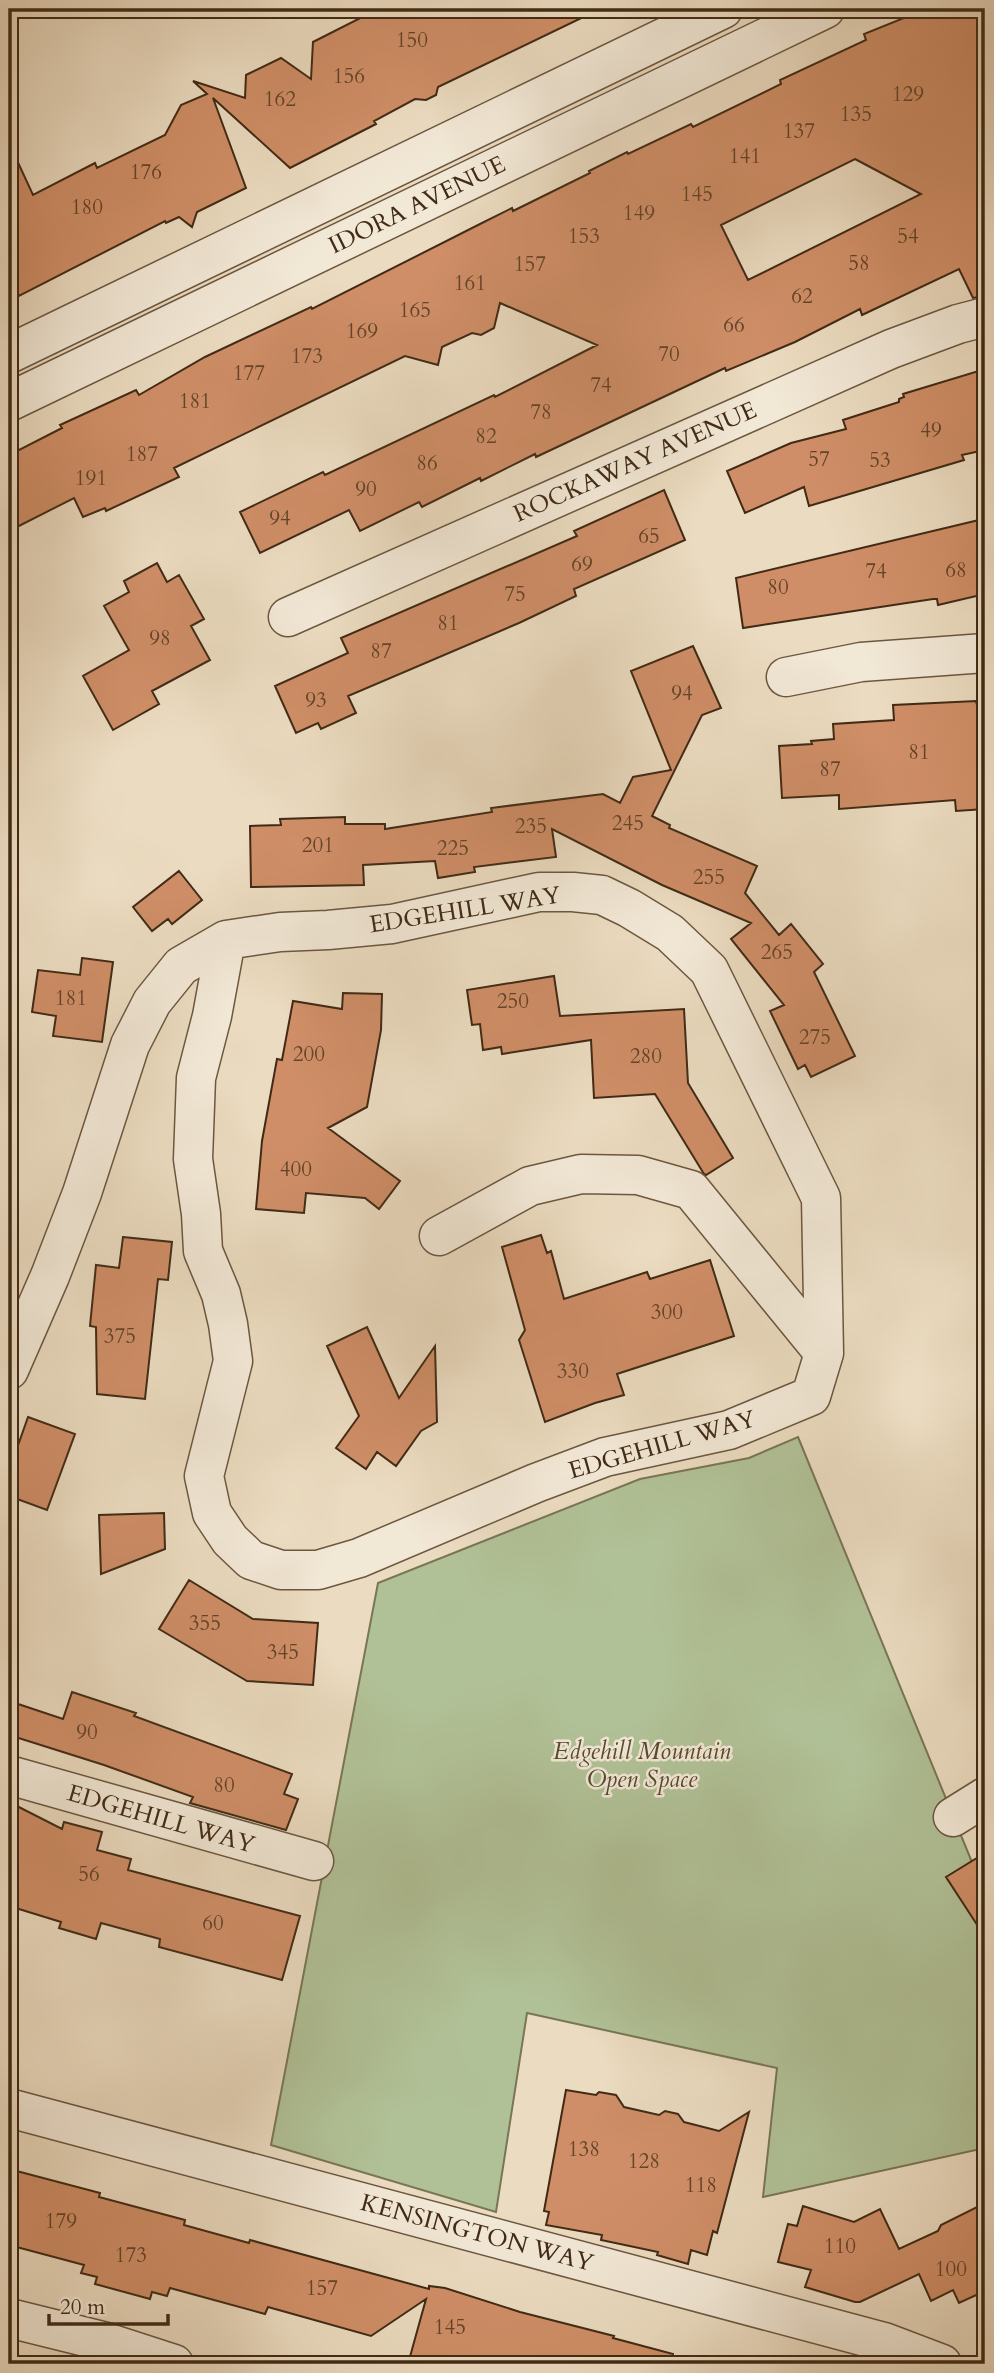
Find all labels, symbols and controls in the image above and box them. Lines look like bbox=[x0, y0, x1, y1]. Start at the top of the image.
house number: 150 bbox=[396, 26, 428, 55]
house number: 156 bbox=[333, 62, 365, 91]
house number: 129 bbox=[892, 80, 924, 109]
house number: 162 bbox=[264, 85, 296, 114]
house number: 135 bbox=[840, 100, 872, 129]
house number: 137 bbox=[783, 117, 815, 146]
house number: 141 bbox=[729, 142, 761, 171]
street label: IDORA AVENUE bbox=[323, 148, 511, 262]
house number: 176 bbox=[130, 158, 162, 187]
house number: 145 bbox=[681, 180, 713, 209]
house number: 180 bbox=[71, 193, 103, 222]
house number: 149 bbox=[623, 199, 655, 228]
house number: 153 bbox=[568, 222, 600, 251]
house number: 54 bbox=[897, 222, 919, 251]
house number: 58 bbox=[848, 249, 870, 278]
house number: 157 bbox=[514, 250, 546, 279]
house number: 161 bbox=[454, 269, 486, 298]
house number: 62 bbox=[791, 282, 813, 311]
house number: 165 bbox=[399, 296, 431, 325]
house number: 66 bbox=[723, 311, 745, 340]
house number: 169 bbox=[346, 317, 378, 346]
house number: 70 bbox=[658, 340, 680, 369]
house number: 173 bbox=[291, 342, 323, 371]
house number: 177 bbox=[233, 359, 265, 388]
house number: 74 bbox=[590, 371, 612, 400]
house number: 181 bbox=[179, 387, 211, 416]
street label: ROCKAWAY AVENUE bbox=[508, 393, 762, 531]
house number: 78 bbox=[530, 398, 552, 427]
house number: 49 bbox=[920, 416, 942, 445]
house number: 82 bbox=[475, 422, 497, 451]
house number: 187 bbox=[126, 440, 158, 469]
house number: 57 bbox=[808, 445, 830, 474]
house number: 53 bbox=[869, 446, 891, 475]
house number: 86 bbox=[416, 449, 438, 478]
house number: 191 bbox=[75, 464, 107, 493]
house number: 90 bbox=[355, 475, 377, 504]
house number: 94 bbox=[269, 504, 291, 533]
house number: 65 bbox=[638, 522, 660, 551]
house number: 69 bbox=[571, 550, 593, 579]
house number: 68 bbox=[945, 556, 967, 585]
house number: 74 bbox=[865, 557, 887, 586]
house number: 80 bbox=[767, 573, 789, 602]
house number: 75 bbox=[504, 580, 526, 609]
house number: 81 bbox=[437, 609, 459, 638]
house number: 98 bbox=[149, 624, 171, 653]
house number: 87 bbox=[370, 637, 392, 666]
house number: 94 bbox=[671, 679, 693, 708]
house number: 93 bbox=[305, 686, 327, 715]
house number: 81 bbox=[908, 738, 930, 767]
house number: 87 bbox=[819, 755, 841, 784]
house number: 245 bbox=[612, 809, 644, 838]
house number: 235 bbox=[515, 812, 547, 841]
house number: 201 bbox=[302, 831, 334, 860]
house number: 225 bbox=[437, 834, 469, 863]
house number: 255 bbox=[693, 863, 725, 892]
street label: EDGEHILL WAY bbox=[367, 879, 563, 941]
house number: 265 bbox=[761, 938, 793, 967]
house number: 181 bbox=[55, 984, 87, 1013]
house number: 250 bbox=[497, 987, 529, 1016]
house number: 275 bbox=[799, 1023, 831, 1052]
house number: 200 bbox=[293, 1040, 325, 1069]
house number: 280 bbox=[630, 1042, 662, 1071]
house number: 400 bbox=[280, 1155, 312, 1184]
house number: 300 bbox=[651, 1298, 683, 1327]
house number: 375 bbox=[104, 1322, 136, 1351]
house number: 330 bbox=[557, 1357, 589, 1386]
street label: EDGEHILL WAY bbox=[565, 1402, 760, 1488]
house number: 355 bbox=[189, 1609, 221, 1638]
house number: 345 bbox=[267, 1638, 299, 1667]
house number: 90 bbox=[76, 1718, 98, 1747]
park label: Edgehill Mountain Open Space bbox=[553, 1735, 731, 1796]
house number: 80 bbox=[213, 1771, 235, 1800]
street label: EDGEHILL WAY bbox=[64, 1776, 259, 1862]
house number: 56 bbox=[78, 1860, 100, 1889]
house number: 60 bbox=[202, 1909, 224, 1938]
house number: 138 bbox=[568, 2135, 600, 2164]
house number: 128 bbox=[628, 2147, 660, 2176]
house number: 118 bbox=[685, 2171, 717, 2200]
street label: KENSINGTON WAY bbox=[357, 2186, 597, 2280]
house number: 179 bbox=[45, 2207, 77, 2236]
house number: 110 bbox=[824, 2232, 856, 2261]
house number: 173 bbox=[115, 2241, 147, 2270]
house number: 100 bbox=[935, 2255, 967, 2284]
house number: 157 bbox=[306, 2274, 338, 2303]
scale bar bbox=[49, 2282, 168, 2326]
text: 20 m bbox=[60, 2293, 105, 2322]
house number: 145 bbox=[434, 2313, 466, 2342]

